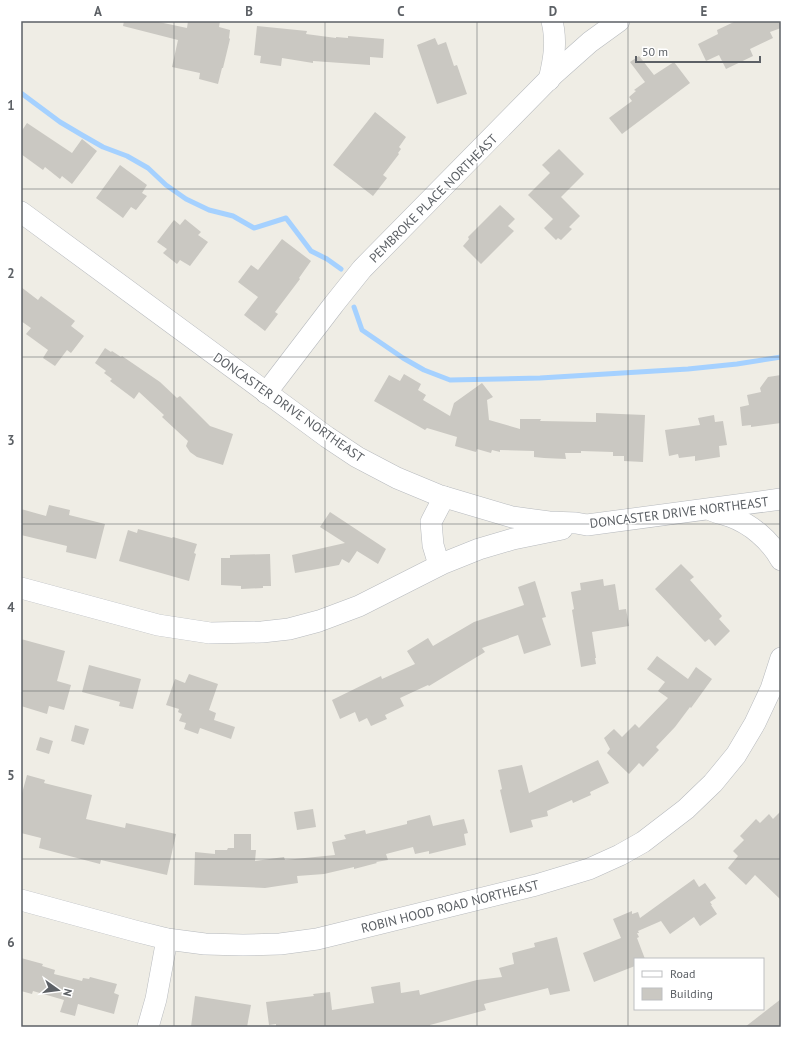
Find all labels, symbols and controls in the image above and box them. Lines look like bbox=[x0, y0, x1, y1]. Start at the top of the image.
text: A bbox=[94, 3, 102, 20]
text: B bbox=[245, 3, 253, 20]
text: C bbox=[397, 3, 405, 20]
text: D bbox=[549, 3, 557, 20]
text: E bbox=[701, 3, 708, 20]
scale bar bbox=[636, 38, 760, 64]
text: 50 m bbox=[642, 44, 668, 59]
text: 1 bbox=[7, 97, 15, 114]
street label: PEMBROKE PLACE NORTHEAST bbox=[365, 130, 501, 266]
text: 2 bbox=[7, 265, 15, 282]
street label: DONCASTER DRIVE NORTHEAST bbox=[210, 349, 367, 466]
text: 3 bbox=[7, 432, 15, 449]
street label: DONCASTER DRIVE NORTHEAST bbox=[589, 493, 770, 532]
text: 4 bbox=[7, 599, 15, 616]
text: 5 bbox=[7, 767, 15, 784]
street label: ROBIN HOOD ROAD NORTHEAST bbox=[359, 876, 541, 937]
text: 6 bbox=[7, 934, 15, 951]
legend bbox=[634, 958, 764, 1010]
text: Road bbox=[670, 966, 695, 981]
north arrow bbox=[38, 970, 78, 1010]
text: Building bbox=[670, 986, 713, 1001]
text: N bbox=[60, 987, 75, 998]

